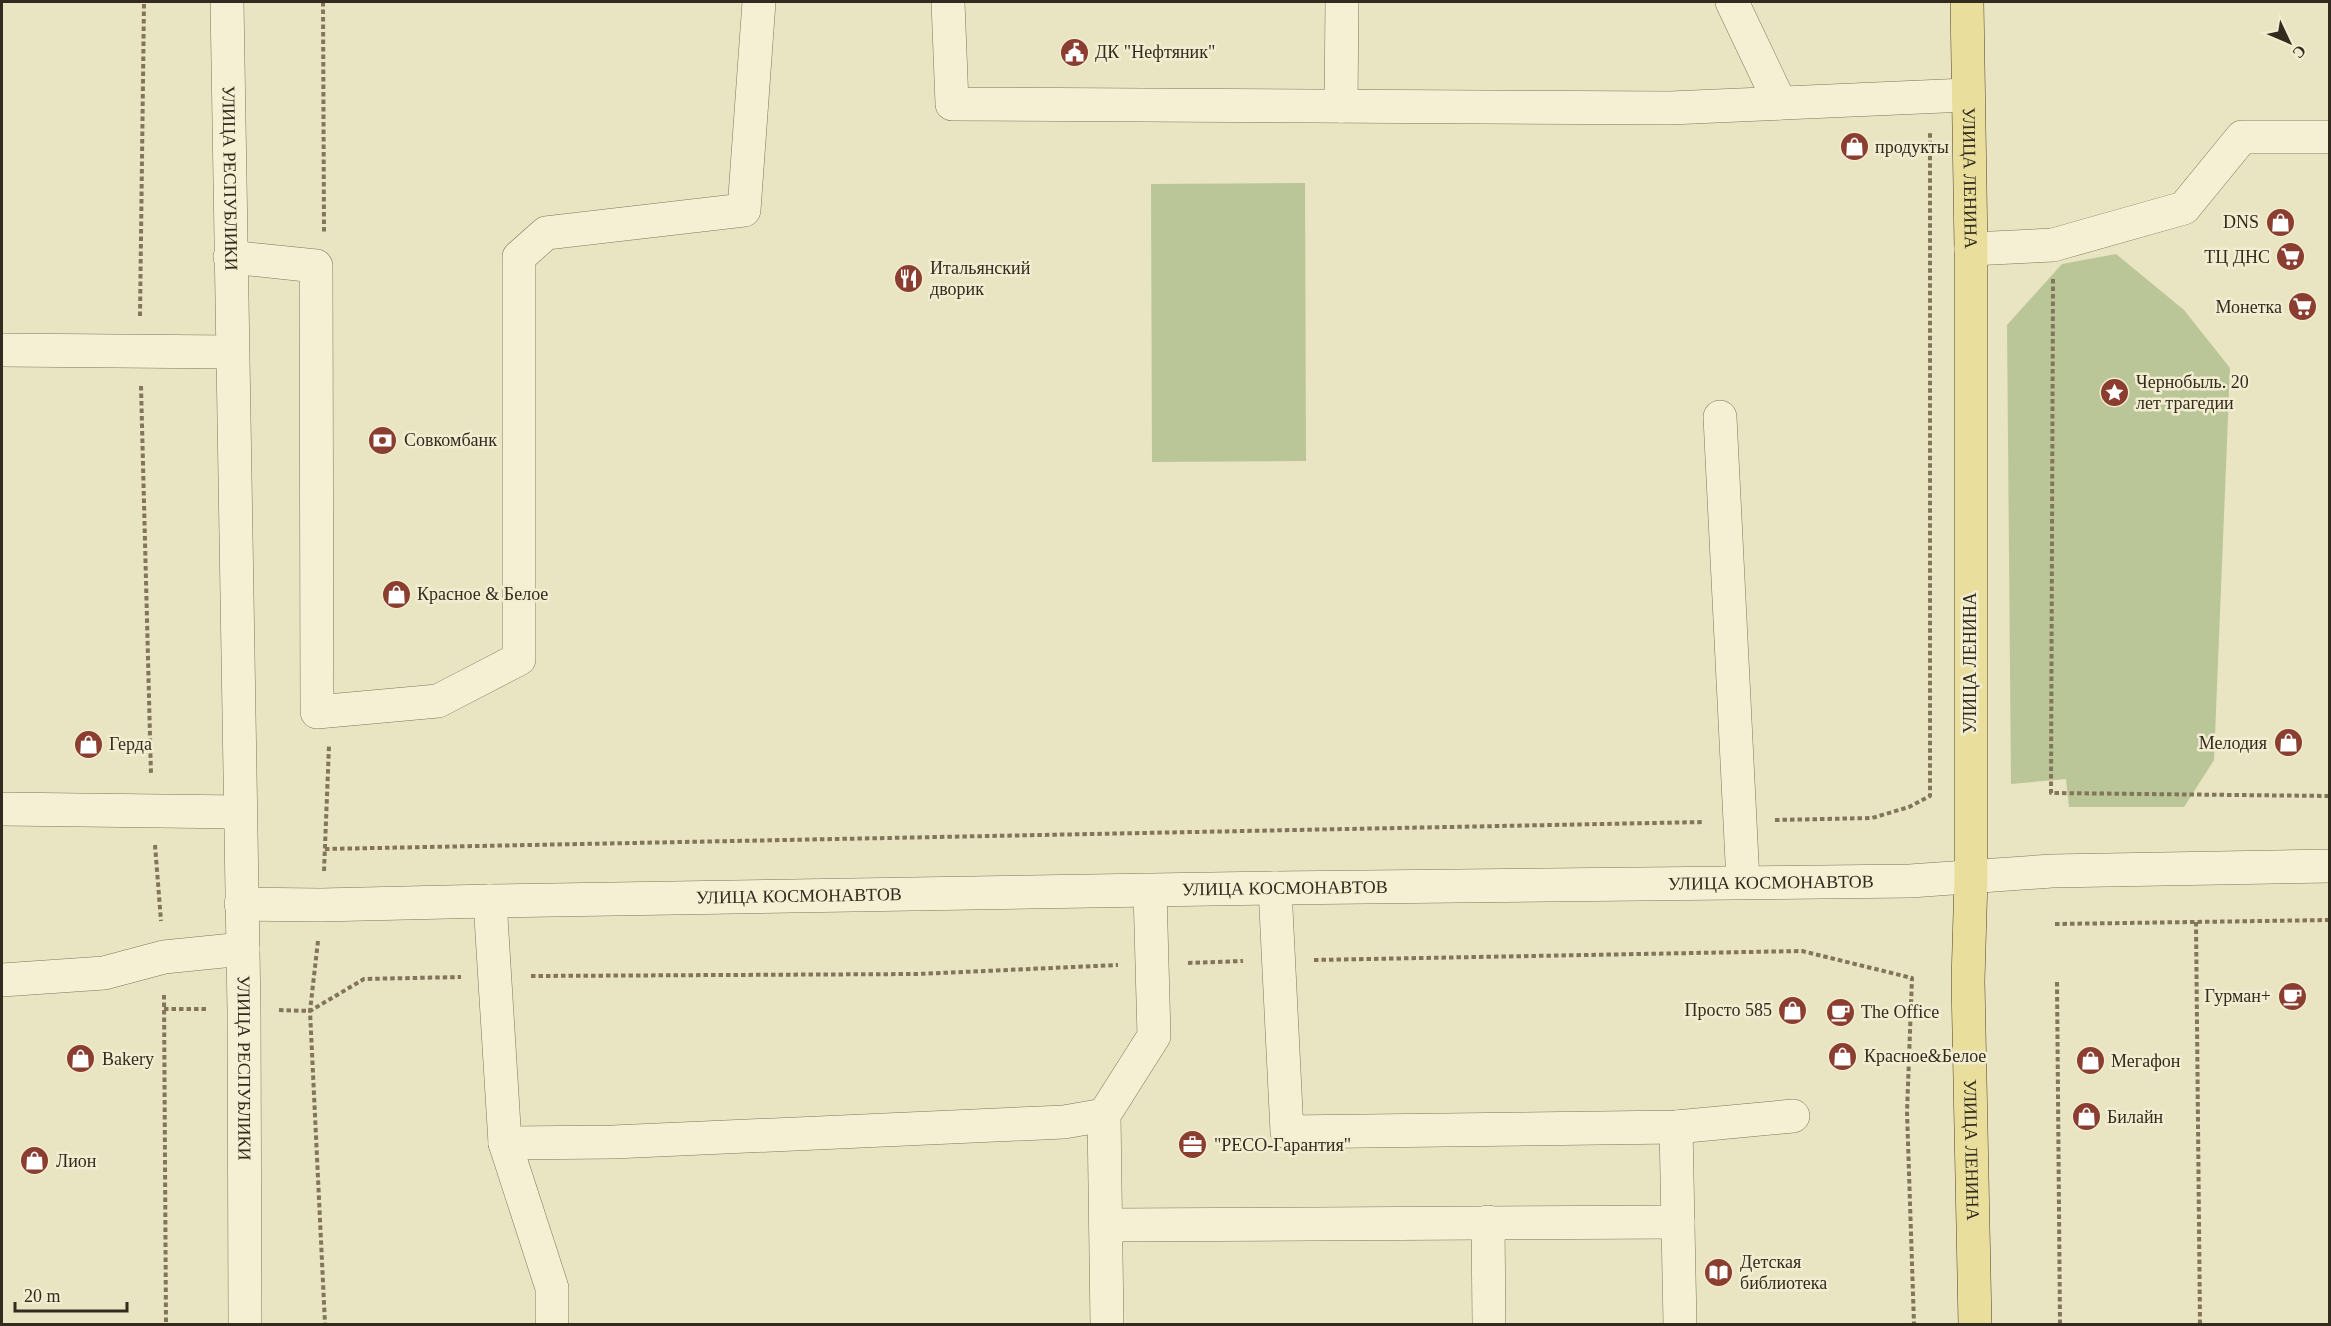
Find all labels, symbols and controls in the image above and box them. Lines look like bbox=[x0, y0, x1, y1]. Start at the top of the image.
north arrow bbox=[2259, 12, 2319, 72]
public building icon: ДК "Нефтяник" bbox=[1058, 36, 1090, 68]
place label: ДК "Нефтяник" bbox=[1095, 42, 1215, 62]
text: С bbox=[2289, 42, 2310, 62]
street label: УЛИЦА РЕСПУБЛИКИ bbox=[218, 85, 242, 271]
street label: УЛИЦА ЛЕНИНА bbox=[1959, 107, 1981, 249]
shop icon: продукты bbox=[1838, 131, 1870, 163]
place label: продукты bbox=[1875, 137, 1949, 157]
shop icon: DNS bbox=[2264, 206, 2296, 238]
place label: DNS bbox=[2223, 212, 2259, 232]
supermarket icon: ТЦ ДНС bbox=[2275, 241, 2307, 273]
place label: ТЦ ДНС bbox=[2204, 247, 2270, 267]
place label: Итальянский дворик bbox=[930, 258, 1031, 299]
restaurant icon: Итальянский дворик bbox=[893, 262, 925, 294]
supermarket icon: Монетка bbox=[2287, 291, 2319, 323]
place label: Монетка bbox=[2215, 297, 2282, 317]
place label: Чернобыль. 20 лет трагедии bbox=[2136, 372, 2249, 413]
place icon: Чернобыль. 20 лет трагедии bbox=[2099, 376, 2131, 408]
bank icon: Совкомбанк bbox=[367, 424, 399, 456]
place label: Совкомбанк bbox=[404, 430, 497, 450]
shop icon: Красное & Белое bbox=[380, 578, 412, 610]
place label: Красное & Белое bbox=[417, 584, 548, 604]
street label: УЛИЦА ЛЕНИНА bbox=[1960, 592, 1980, 734]
shop icon: Мелодия bbox=[2272, 727, 2304, 759]
shop icon: Герда bbox=[72, 728, 104, 760]
place label: Мелодия bbox=[2199, 733, 2267, 753]
place label: Герда bbox=[109, 734, 152, 754]
street label: УЛИЦА КОСМОНАВТОВ bbox=[1668, 871, 1874, 894]
street label: УЛИЦА КОСМОНАВТОВ bbox=[1182, 877, 1388, 900]
street label: УЛИЦА КОСМОНАВТОВ bbox=[696, 884, 902, 908]
street label: УЛИЦА РЕСПУБЛИКИ bbox=[233, 975, 254, 1161]
cafe icon: Гурман+ bbox=[2276, 980, 2308, 1012]
place label: Гурман+ bbox=[2205, 986, 2271, 1006]
shop icon: Просто 585 bbox=[1777, 994, 1809, 1026]
cafe icon: The Office bbox=[1824, 996, 1856, 1028]
place label: Просто 585 bbox=[1684, 1000, 1772, 1020]
place label: The Office bbox=[1861, 1002, 1939, 1022]
shop icon: Красное&Белое bbox=[1827, 1040, 1859, 1072]
shop icon: Bakery bbox=[65, 1043, 97, 1075]
shop icon: Мегафон bbox=[2074, 1045, 2106, 1077]
place label: Красное&Белое bbox=[1864, 1046, 1986, 1066]
place label: Bakery bbox=[102, 1049, 154, 1069]
place label: Мегафон bbox=[2111, 1051, 2181, 1071]
street label: УЛИЦА ЛЕНИНА bbox=[1960, 1079, 1983, 1221]
shop icon: Билайн bbox=[2070, 1101, 2102, 1133]
place label: Билайн bbox=[2107, 1107, 2164, 1127]
office icon: "РЕСО-Гарантия" bbox=[1177, 1129, 1209, 1161]
place label: "РЕСО-Гарантия" bbox=[1214, 1135, 1351, 1155]
shop icon: Лион bbox=[19, 1145, 51, 1177]
place label: Лион bbox=[56, 1151, 97, 1171]
place label: Детская библиотека bbox=[1740, 1252, 1827, 1293]
library icon: Детская библиотека bbox=[1703, 1256, 1735, 1288]
scale bar bbox=[15, 1275, 128, 1313]
text: 20 m bbox=[24, 1286, 61, 1306]

